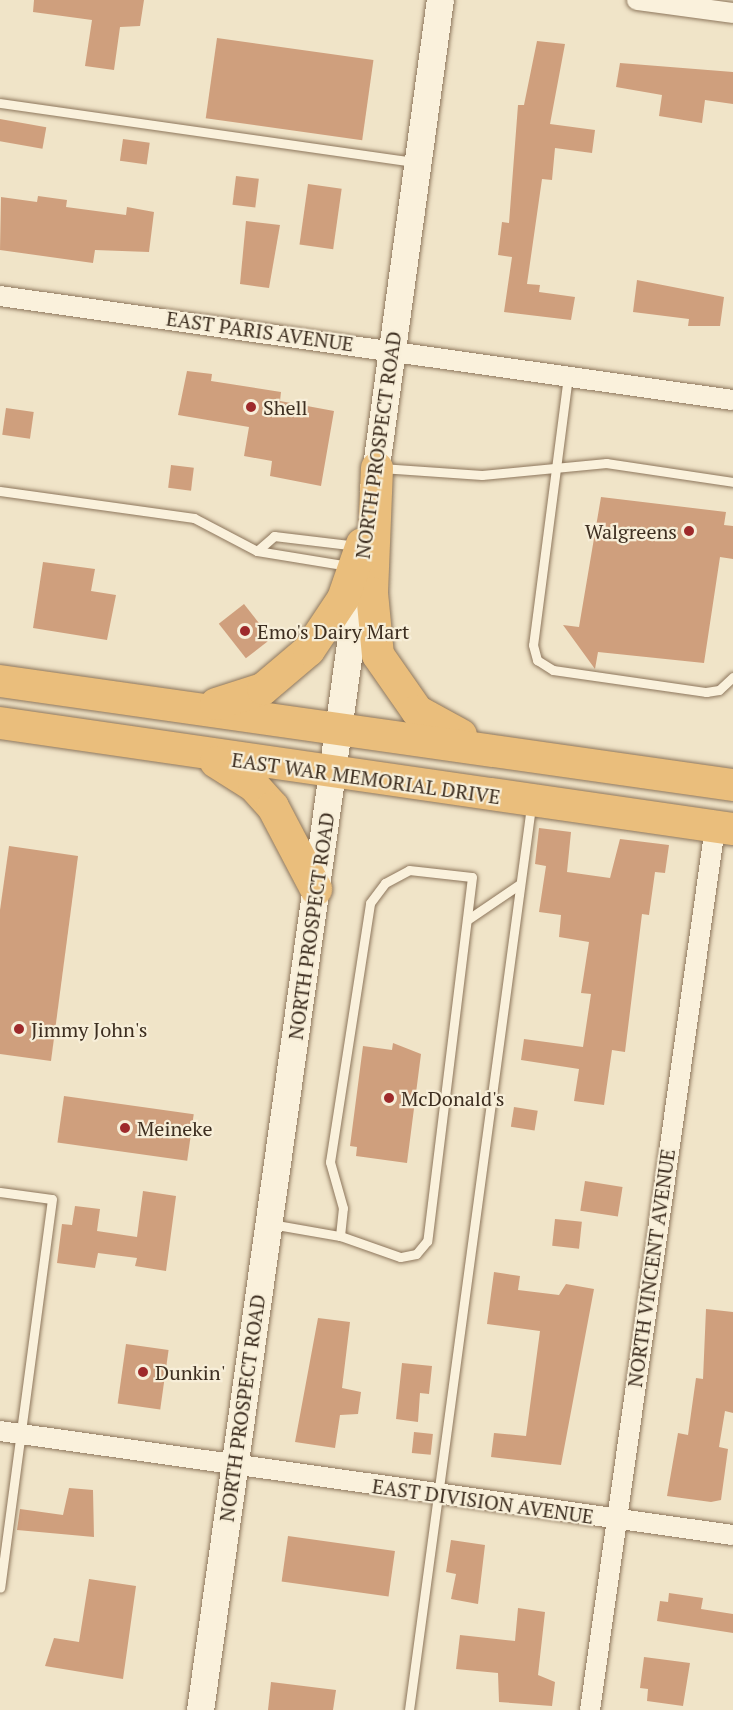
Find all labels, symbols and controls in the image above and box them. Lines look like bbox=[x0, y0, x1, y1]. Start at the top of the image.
street label: EAST PARIS AVENUE bbox=[165, 306, 355, 356]
street label: NORTH PROSPECT ROAD bbox=[350, 330, 406, 560]
place label: Shell bbox=[263, 395, 308, 419]
marker: Shell bbox=[244, 400, 258, 414]
place label: Walgreens bbox=[585, 519, 677, 543]
marker: Walgreens bbox=[682, 524, 696, 538]
place label: Emo's Dairy Mart bbox=[257, 619, 409, 643]
marker: Emo's Dairy Mart bbox=[238, 624, 252, 638]
street label: EAST WAR MEMORIAL DRIVE bbox=[230, 747, 502, 809]
street label: NORTH PROSPECT ROAD bbox=[283, 811, 339, 1041]
place label: Jimmy John's bbox=[31, 1017, 147, 1041]
marker: Jimmy John's bbox=[12, 1022, 26, 1036]
place label: McDonald's bbox=[401, 1086, 504, 1110]
marker: McDonald's bbox=[382, 1091, 396, 1105]
place label: Meineke bbox=[137, 1116, 212, 1140]
marker: Meineke bbox=[118, 1121, 132, 1135]
street label: NORTH VINCENT AVENUE bbox=[622, 1147, 680, 1389]
street label: NORTH PROSPECT ROAD bbox=[214, 1293, 270, 1523]
place label: Dunkin' bbox=[155, 1360, 225, 1384]
marker: Dunkin' bbox=[136, 1365, 150, 1379]
street label: EAST DIVISION AVENUE bbox=[370, 1474, 596, 1528]

